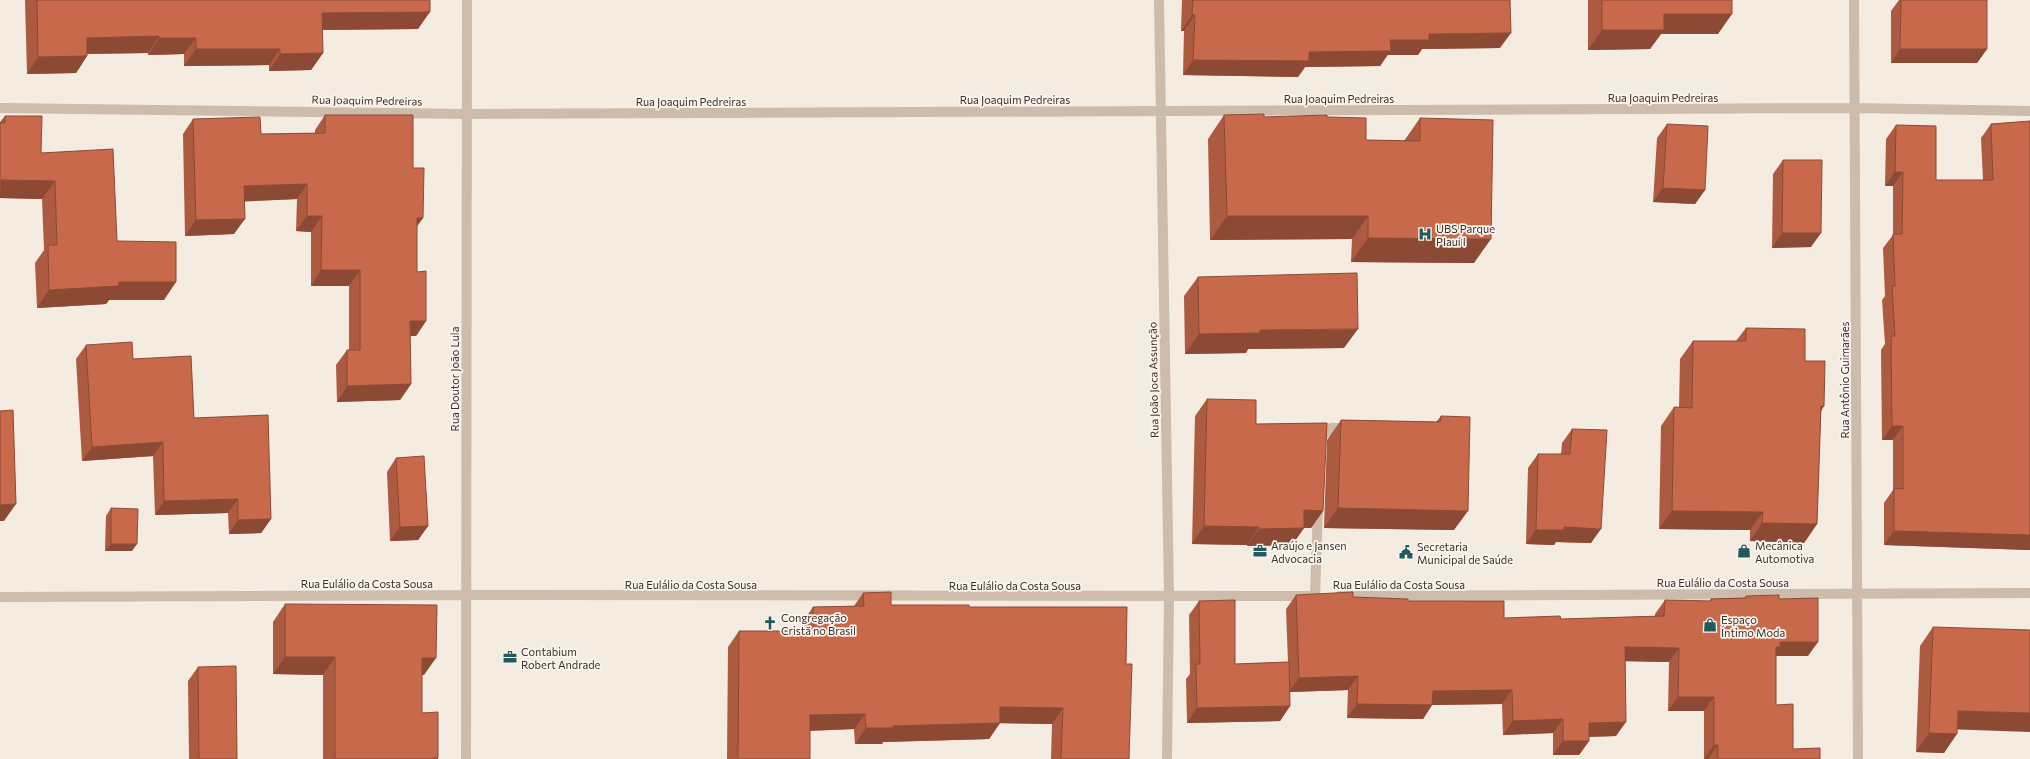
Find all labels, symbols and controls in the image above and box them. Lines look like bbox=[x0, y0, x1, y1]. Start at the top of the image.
street label: Rua Joaquim Pedreiras bbox=[1608, 91, 1718, 105]
street label: Rua Joaquim Pedreiras bbox=[1284, 92, 1394, 106]
street label: Rua Joaquim Pedreiras bbox=[312, 93, 422, 108]
street label: Rua Joaquim Pedreiras bbox=[960, 93, 1070, 107]
street label: Rua Joaquim Pedreiras bbox=[636, 95, 746, 109]
place label: UBS Parque PIauí I bbox=[1436, 222, 1495, 248]
hospital icon: UBS Parque PIauí I bbox=[1417, 226, 1433, 242]
street label: Rua João Joca Assunção bbox=[1145, 321, 1162, 438]
street label: Rua Antônio Guimarães bbox=[1838, 321, 1851, 439]
street label: Rua Doutor João Lula bbox=[448, 327, 462, 431]
place label: Araújo e Jansen Advocacia bbox=[1271, 539, 1347, 565]
place label: Mecânica Automotiva bbox=[1755, 539, 1814, 565]
place label: Secretaria Municipal de Saúde bbox=[1417, 540, 1513, 566]
office icon: Araújo e Jansen Advocacia bbox=[1252, 543, 1268, 559]
shop icon: Mecânica Automotiva bbox=[1736, 543, 1752, 559]
public building icon: Secretaria Municipal de Saúde bbox=[1398, 544, 1414, 560]
street label: Rua Eulálio da Costa Sousa bbox=[1657, 576, 1789, 589]
street label: Rua Eulálio da Costa Sousa bbox=[301, 577, 433, 590]
street label: Rua Eulálio da Costa Sousa bbox=[625, 578, 757, 591]
street label: Rua Eulálio da Costa Sousa bbox=[1333, 578, 1465, 591]
street label: Rua Eulálio da Costa Sousa bbox=[949, 579, 1081, 592]
place label: Congregação Cristã no Brasil bbox=[781, 611, 856, 637]
place label: Espaço Íntimo Moda bbox=[1721, 613, 1785, 639]
church icon: Congregação Cristã no Brasil bbox=[762, 615, 778, 631]
shop icon: Espaço Íntimo Moda bbox=[1702, 617, 1718, 633]
place label: Contabium Robert Andrade bbox=[521, 645, 601, 671]
office icon: Contabium Robert Andrade bbox=[502, 649, 518, 665]

